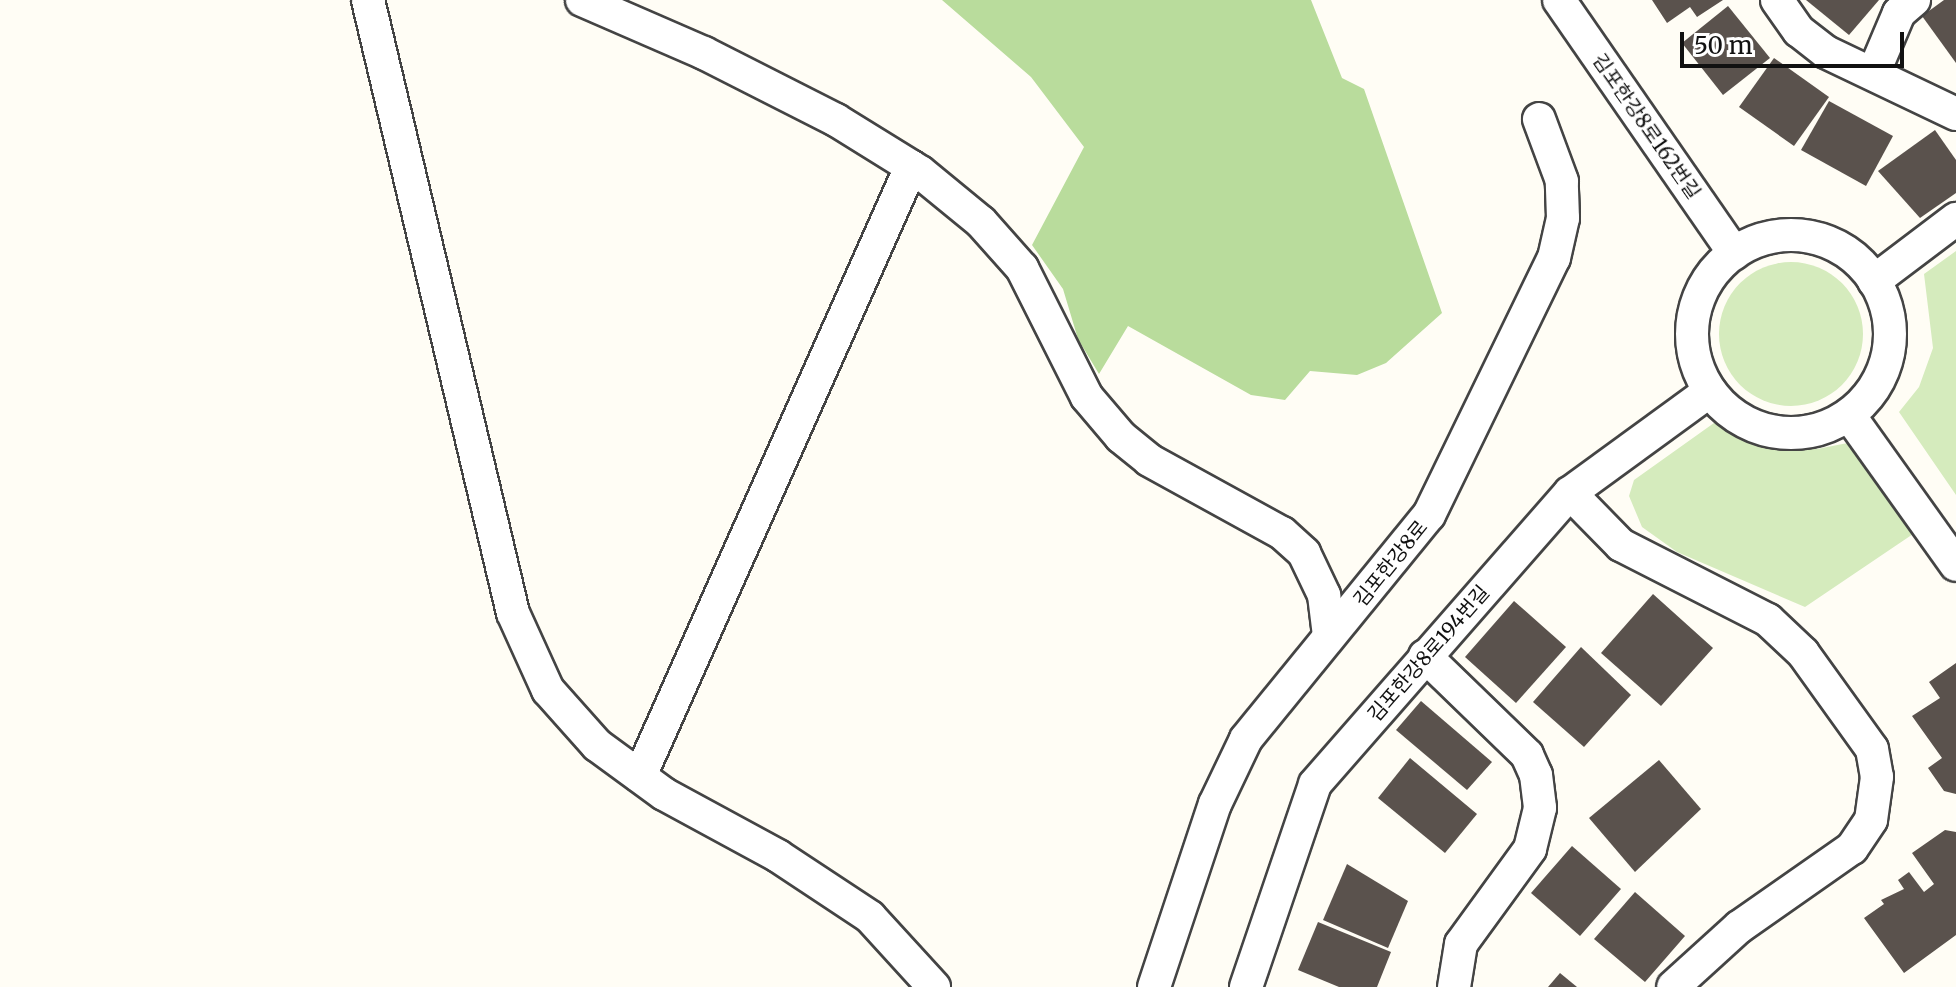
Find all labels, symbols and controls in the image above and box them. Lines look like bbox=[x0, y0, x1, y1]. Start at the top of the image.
scale bar bbox=[1684, 16, 1908, 66]
text: 50 m bbox=[1694, 30, 1753, 61]
street label: 김포한강8로162번길 bbox=[1588, 49, 1706, 203]
street label: 김포한강8로 bbox=[1348, 515, 1432, 611]
street label: 김포한강8로194번길 bbox=[1362, 580, 1494, 726]

